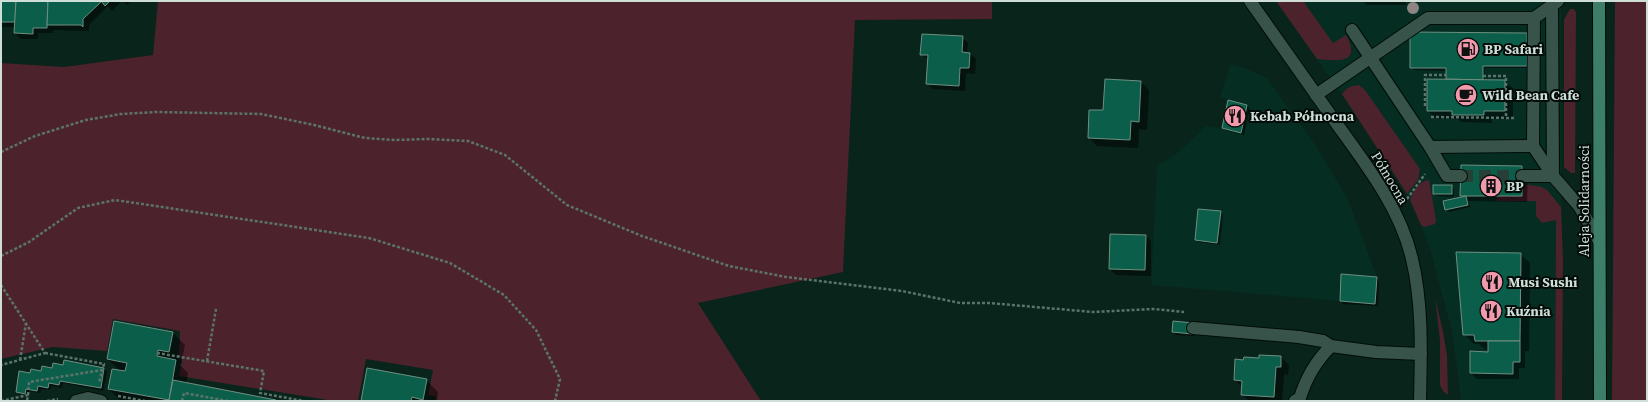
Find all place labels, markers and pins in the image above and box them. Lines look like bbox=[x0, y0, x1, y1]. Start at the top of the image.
fuel station icon: BP Safari bbox=[1455, 36, 1481, 62]
place label: BP Safari bbox=[1484, 39, 1543, 59]
cafe icon: Wild Bean Cafe bbox=[1453, 82, 1479, 108]
place label: Wild Bean Cafe bbox=[1482, 85, 1579, 105]
restaurant icon: Kebab Północna bbox=[1222, 103, 1248, 129]
place label: Kebab Północna bbox=[1250, 106, 1355, 126]
building icon: BP bbox=[1478, 173, 1504, 199]
place label: BP bbox=[1506, 176, 1524, 196]
restaurant icon: Musi Sushi bbox=[1479, 269, 1505, 295]
place label: Musi Sushi bbox=[1508, 272, 1578, 292]
restaurant icon: Kuźnia bbox=[1478, 298, 1504, 324]
place label: Kuźnia bbox=[1506, 301, 1551, 321]

